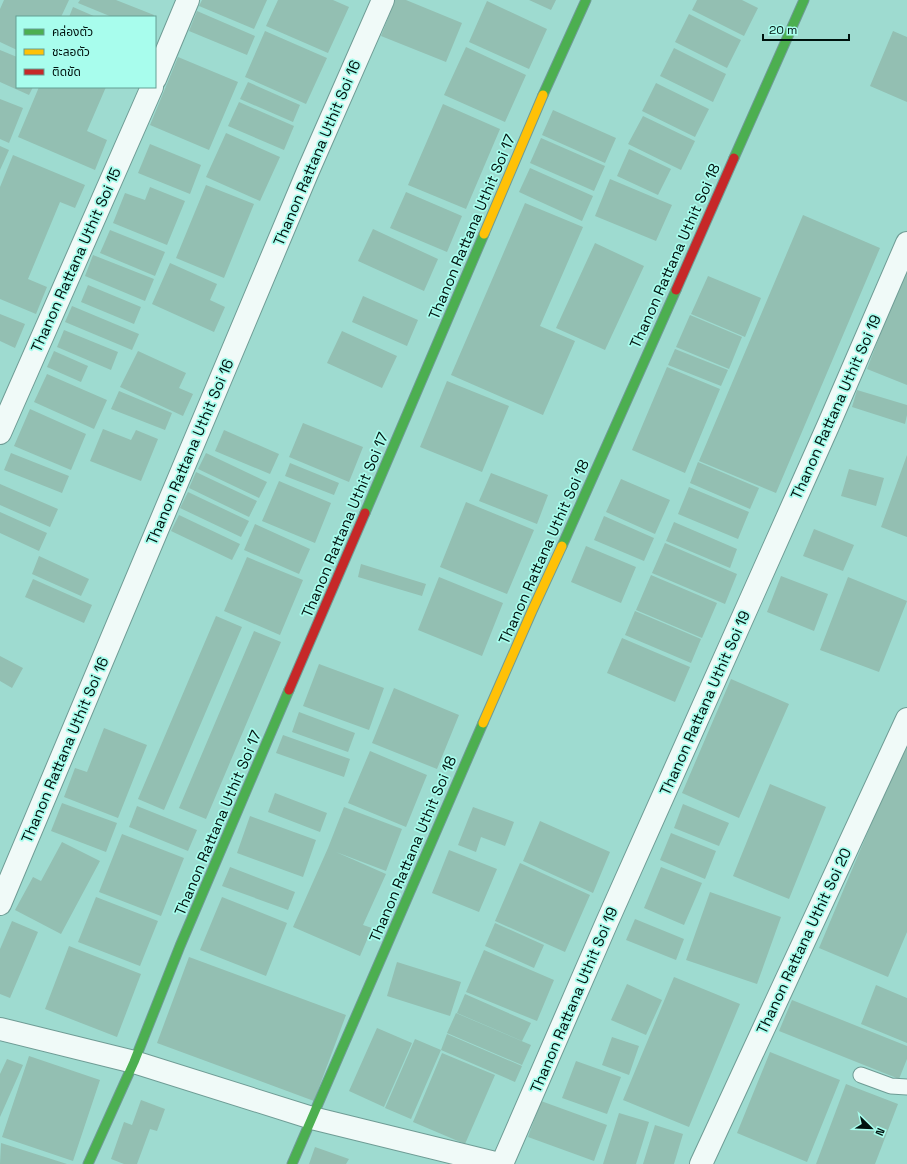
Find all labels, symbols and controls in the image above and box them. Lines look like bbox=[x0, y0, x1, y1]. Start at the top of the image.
legend bbox=[16, 16, 156, 88]
scale bar bbox=[763, 16, 849, 42]
text: 20 m bbox=[769, 22, 797, 38]
text: คล่องตัว bbox=[52, 24, 93, 40]
text: ชะลอตัว bbox=[52, 44, 90, 60]
street label: Thanon Rattana Uthit Soi 16 bbox=[269, 57, 364, 249]
text: ติดขัด bbox=[52, 64, 81, 80]
street label: Thanon Rattana Uthit Soi 17 bbox=[424, 131, 519, 322]
street label: Thanon Rattana Uthit Soi 18 bbox=[625, 160, 724, 351]
street label: Thanon Rattana Uthit Soi 15 bbox=[26, 165, 125, 355]
street label: Thanon Rattana Uthit Soi 19 bbox=[786, 311, 885, 502]
street label: Thanon Rattana Uthit Soi 16 bbox=[142, 356, 237, 548]
street label: Thanon Rattana Uthit Soi 17 bbox=[297, 429, 392, 620]
street label: Thanon Rattana Uthit Soi 18 bbox=[494, 456, 593, 647]
street label: Thanon Rattana Uthit Soi 19 bbox=[655, 607, 754, 798]
street label: Thanon Rattana Uthit Soi 16 bbox=[17, 654, 112, 846]
street label: Thanon Rattana Uthit Soi 17 bbox=[170, 727, 265, 918]
street label: Thanon Rattana Uthit Soi 18 bbox=[365, 753, 460, 945]
street label: Thanon Rattana Uthit Soi 20 bbox=[752, 845, 855, 1037]
street label: Thanon Rattana Uthit Soi 19 bbox=[526, 904, 621, 1096]
north arrow bbox=[851, 1108, 891, 1148]
text: N bbox=[872, 1126, 888, 1138]

